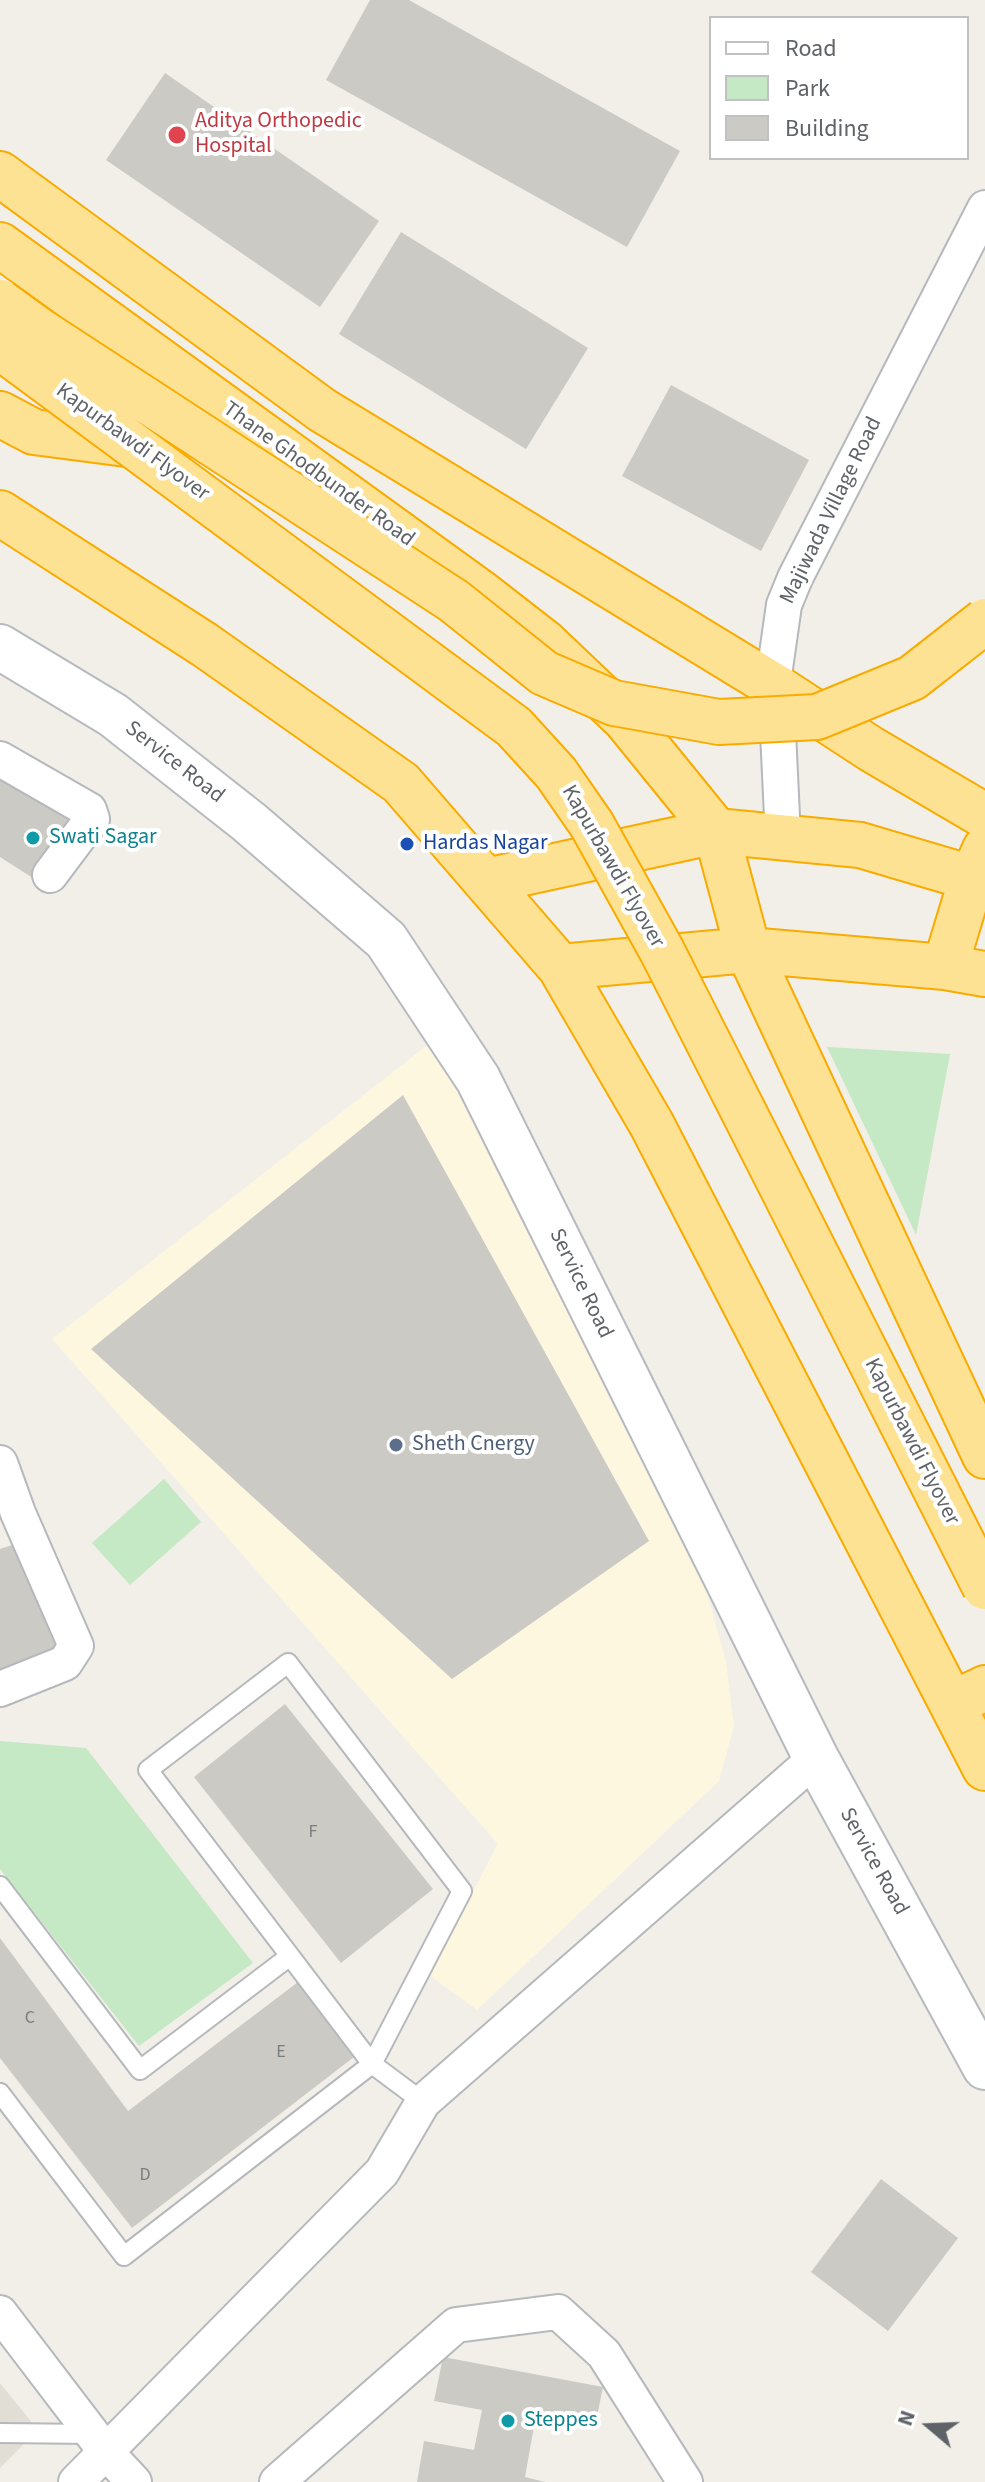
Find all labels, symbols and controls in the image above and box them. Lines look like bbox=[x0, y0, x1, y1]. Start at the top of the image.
legend bbox=[709, 16, 969, 160]
text: Road bbox=[785, 31, 837, 66]
text: Park bbox=[785, 71, 830, 106]
place label: Aditya Orthopedic Hospital bbox=[195, 109, 362, 160]
text: Building bbox=[785, 111, 869, 146]
marker: Aditya Orthopedic Hospital bbox=[166, 124, 188, 146]
street label: Kapurbawdi Flyover bbox=[50, 378, 214, 508]
street label: Thane Ghodbunder Road bbox=[217, 397, 419, 553]
street label: Majiwada Village Road bbox=[775, 413, 889, 609]
street label: Service Road bbox=[119, 716, 229, 810]
street label: Kapurbawdi Flyover bbox=[555, 781, 669, 953]
place label: Swati Sagar bbox=[49, 825, 157, 851]
marker: Swati Sagar bbox=[24, 829, 42, 847]
place label: Hardas Nagar bbox=[423, 831, 548, 857]
marker: Hardas Nagar bbox=[398, 835, 416, 853]
street label: Service Road bbox=[542, 1225, 618, 1343]
street label: Kapurbawdi Flyover bbox=[858, 1354, 964, 1530]
place label: Sheth Cnergy bbox=[412, 1432, 535, 1458]
marker: Sheth Cnergy bbox=[387, 1436, 405, 1454]
street label: Service Road bbox=[833, 1804, 913, 1920]
house number: F bbox=[309, 1822, 317, 1844]
house number: C bbox=[25, 2008, 35, 2030]
house number: E bbox=[276, 2042, 286, 2064]
house number: D bbox=[139, 2165, 151, 2187]
north arrow bbox=[889, 2386, 969, 2466]
text: N bbox=[889, 2406, 924, 2430]
place label: Steppes bbox=[524, 2408, 598, 2434]
marker: Steppes bbox=[499, 2412, 517, 2430]

